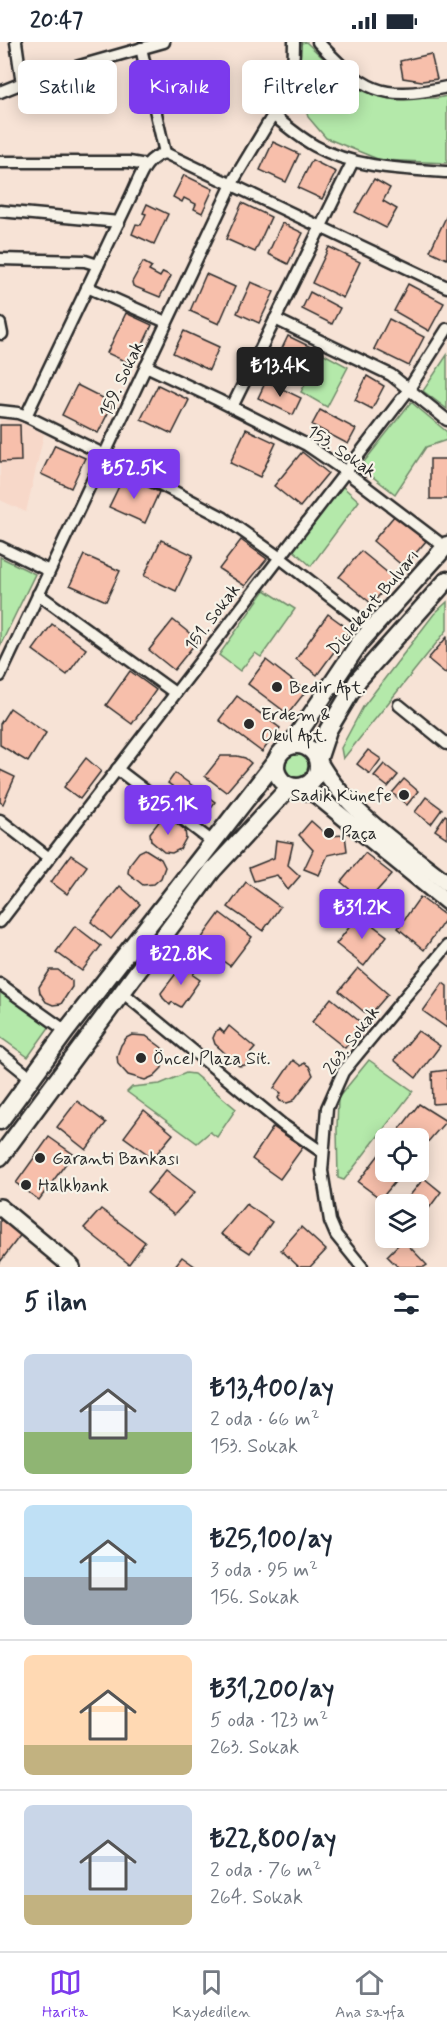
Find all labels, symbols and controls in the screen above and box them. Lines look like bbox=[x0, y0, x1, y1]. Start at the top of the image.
text: 20:47 bbox=[30, 7, 83, 35]
chip: Satılık bbox=[18, 60, 117, 114]
chip: Kiralık bbox=[129, 60, 230, 114]
chip: Filtreler bbox=[242, 60, 359, 114]
street label: 159. Sokak bbox=[94, 337, 150, 421]
pin: ₺13.4K bbox=[231, 347, 329, 398]
text: ₺13.4K bbox=[251, 353, 309, 380]
street label: 153. Sokak bbox=[302, 420, 381, 484]
pin: ₺52.5K bbox=[85, 449, 183, 500]
text: ₺52.5K bbox=[102, 455, 166, 482]
street label: Diclekent Bulvarı bbox=[322, 545, 425, 661]
street label: 151. Sokak bbox=[180, 579, 246, 656]
place label: Bedir Apt. bbox=[289, 676, 366, 701]
marker: Bedir Apt. bbox=[270, 680, 284, 694]
place label: Erdem & Okul Apt. bbox=[261, 703, 331, 749]
marker: Erdem & Okul Apt. bbox=[242, 717, 256, 731]
place label: Sadik Künefe bbox=[291, 784, 392, 808]
pin: ₺25.1K bbox=[119, 785, 217, 836]
marker: Sadik Künefe bbox=[397, 788, 411, 802]
text: ₺25.1K bbox=[138, 791, 198, 818]
place label: Paça bbox=[341, 822, 377, 846]
marker: Paça bbox=[322, 826, 336, 840]
pin: ₺31.2K bbox=[313, 889, 411, 940]
text: ₺31.2K bbox=[333, 895, 391, 922]
pin: ₺22.8K bbox=[132, 935, 230, 986]
text: ₺22.8K bbox=[150, 941, 212, 968]
street label: 263. Sokak bbox=[318, 1001, 386, 1080]
place label: Öncel Plaza Sit. bbox=[153, 1047, 271, 1071]
marker: Öncel Plaza Sit. bbox=[134, 1051, 148, 1065]
map controls bbox=[375, 1128, 429, 1248]
button: locate bbox=[375, 1128, 429, 1182]
place label: Garanti Bankası bbox=[52, 1147, 180, 1171]
marker: Garanti Bankası bbox=[33, 1151, 47, 1165]
place label: Halkbank bbox=[38, 1174, 109, 1198]
marker: Halkbank bbox=[19, 1178, 33, 1192]
button: layers bbox=[375, 1194, 429, 1248]
text: 5 ilan bbox=[24, 1286, 87, 1320]
icon: filters bbox=[390, 1287, 423, 1320]
text: ₺13,400/ay bbox=[210, 1372, 334, 1406]
icon: home bbox=[72, 1378, 144, 1450]
text: 2 oda · 66 m² bbox=[210, 1406, 320, 1433]
text: 153. Sokak bbox=[210, 1433, 298, 1460]
text: ₺25,100/ay bbox=[210, 1523, 333, 1557]
icon: home bbox=[72, 1529, 144, 1601]
text: 3 oda · 95 m² bbox=[210, 1557, 318, 1584]
text: 156. Sokak bbox=[210, 1584, 299, 1611]
text: ₺31,200/ay bbox=[210, 1673, 334, 1707]
icon: home bbox=[72, 1679, 144, 1751]
text: 5 oda · 123 m² bbox=[210, 1707, 328, 1734]
text: 263. Sokak bbox=[210, 1734, 299, 1761]
text: ₺22,800/ay bbox=[210, 1823, 336, 1857]
icon: home bbox=[72, 1829, 144, 1901]
text: 2 oda · 76 m² bbox=[210, 1857, 321, 1884]
text: 264. Sokak bbox=[210, 1884, 303, 1911]
tab: Harita bbox=[42, 1966, 88, 2023]
tab: Kaydedilen bbox=[172, 1966, 251, 2023]
tab: Ana sayfa bbox=[335, 1966, 405, 2023]

